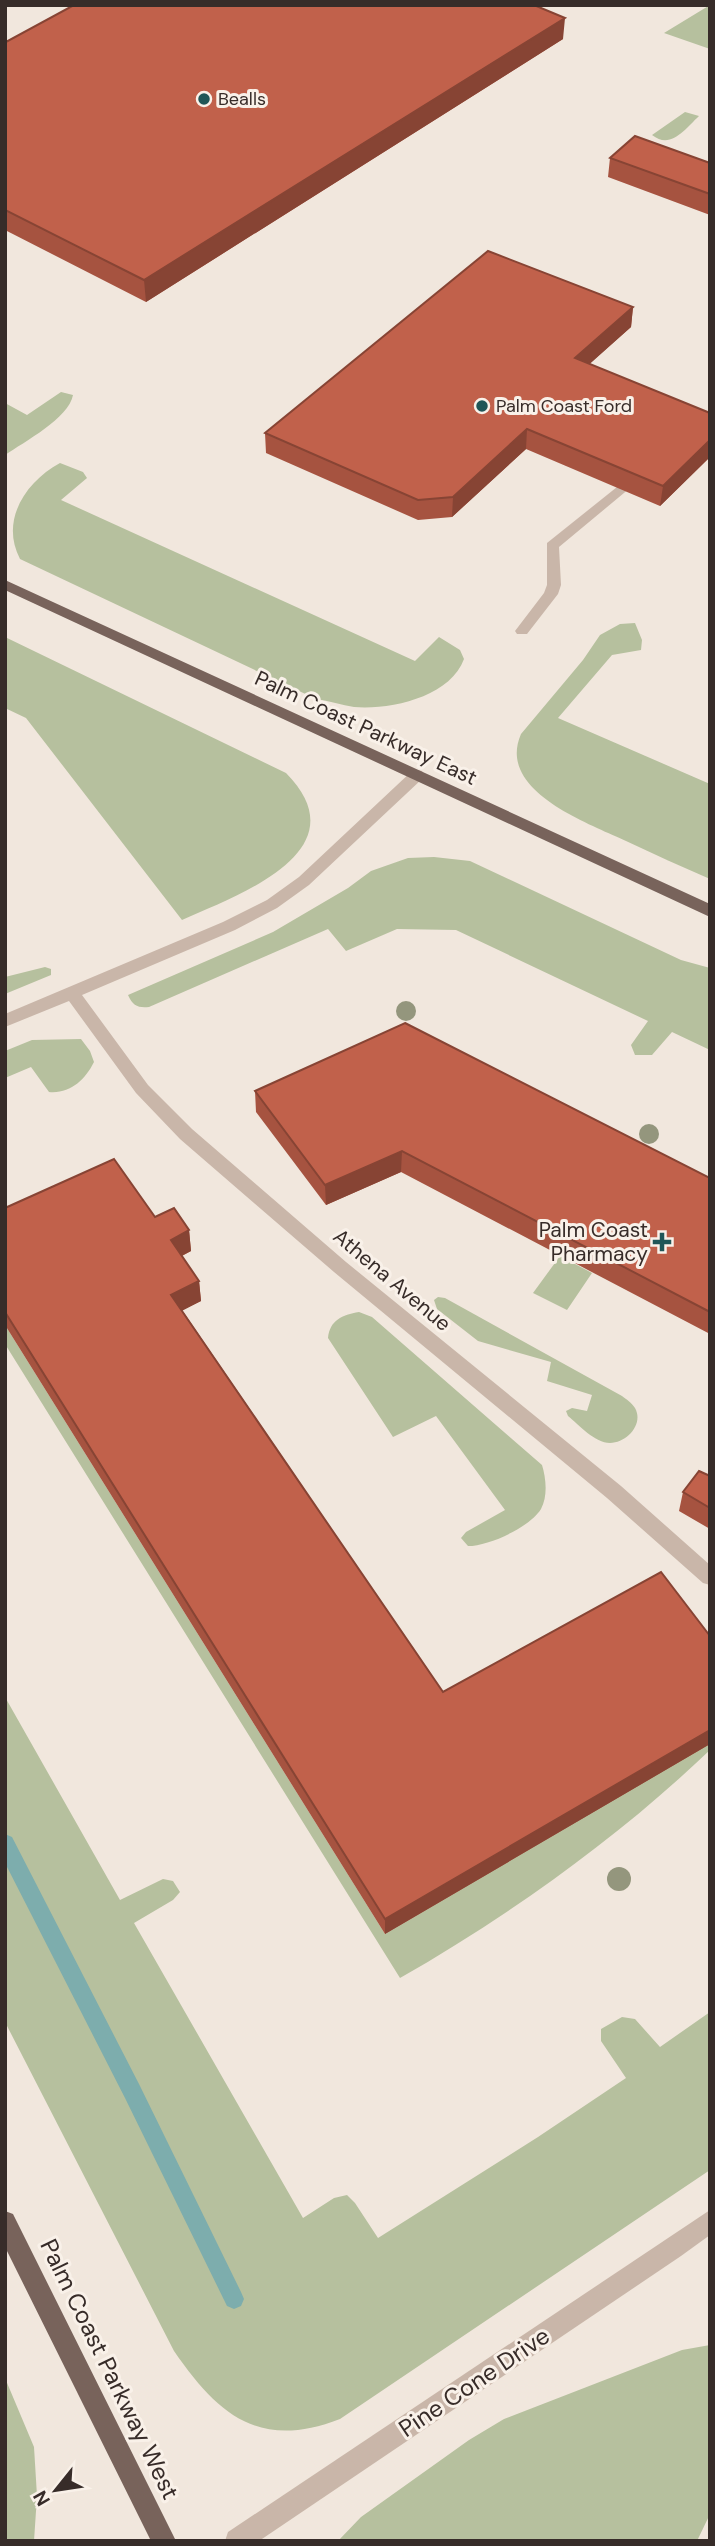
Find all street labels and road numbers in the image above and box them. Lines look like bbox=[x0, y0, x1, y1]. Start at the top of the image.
street label: Palm Coast Parkway East bbox=[250, 664, 482, 792]
street label: Athena Avenue bbox=[327, 1222, 457, 1338]
street label: Palm Coast Parkway West bbox=[33, 2234, 187, 2504]
street label: Pine Cone Drive bbox=[393, 2320, 555, 2444]

